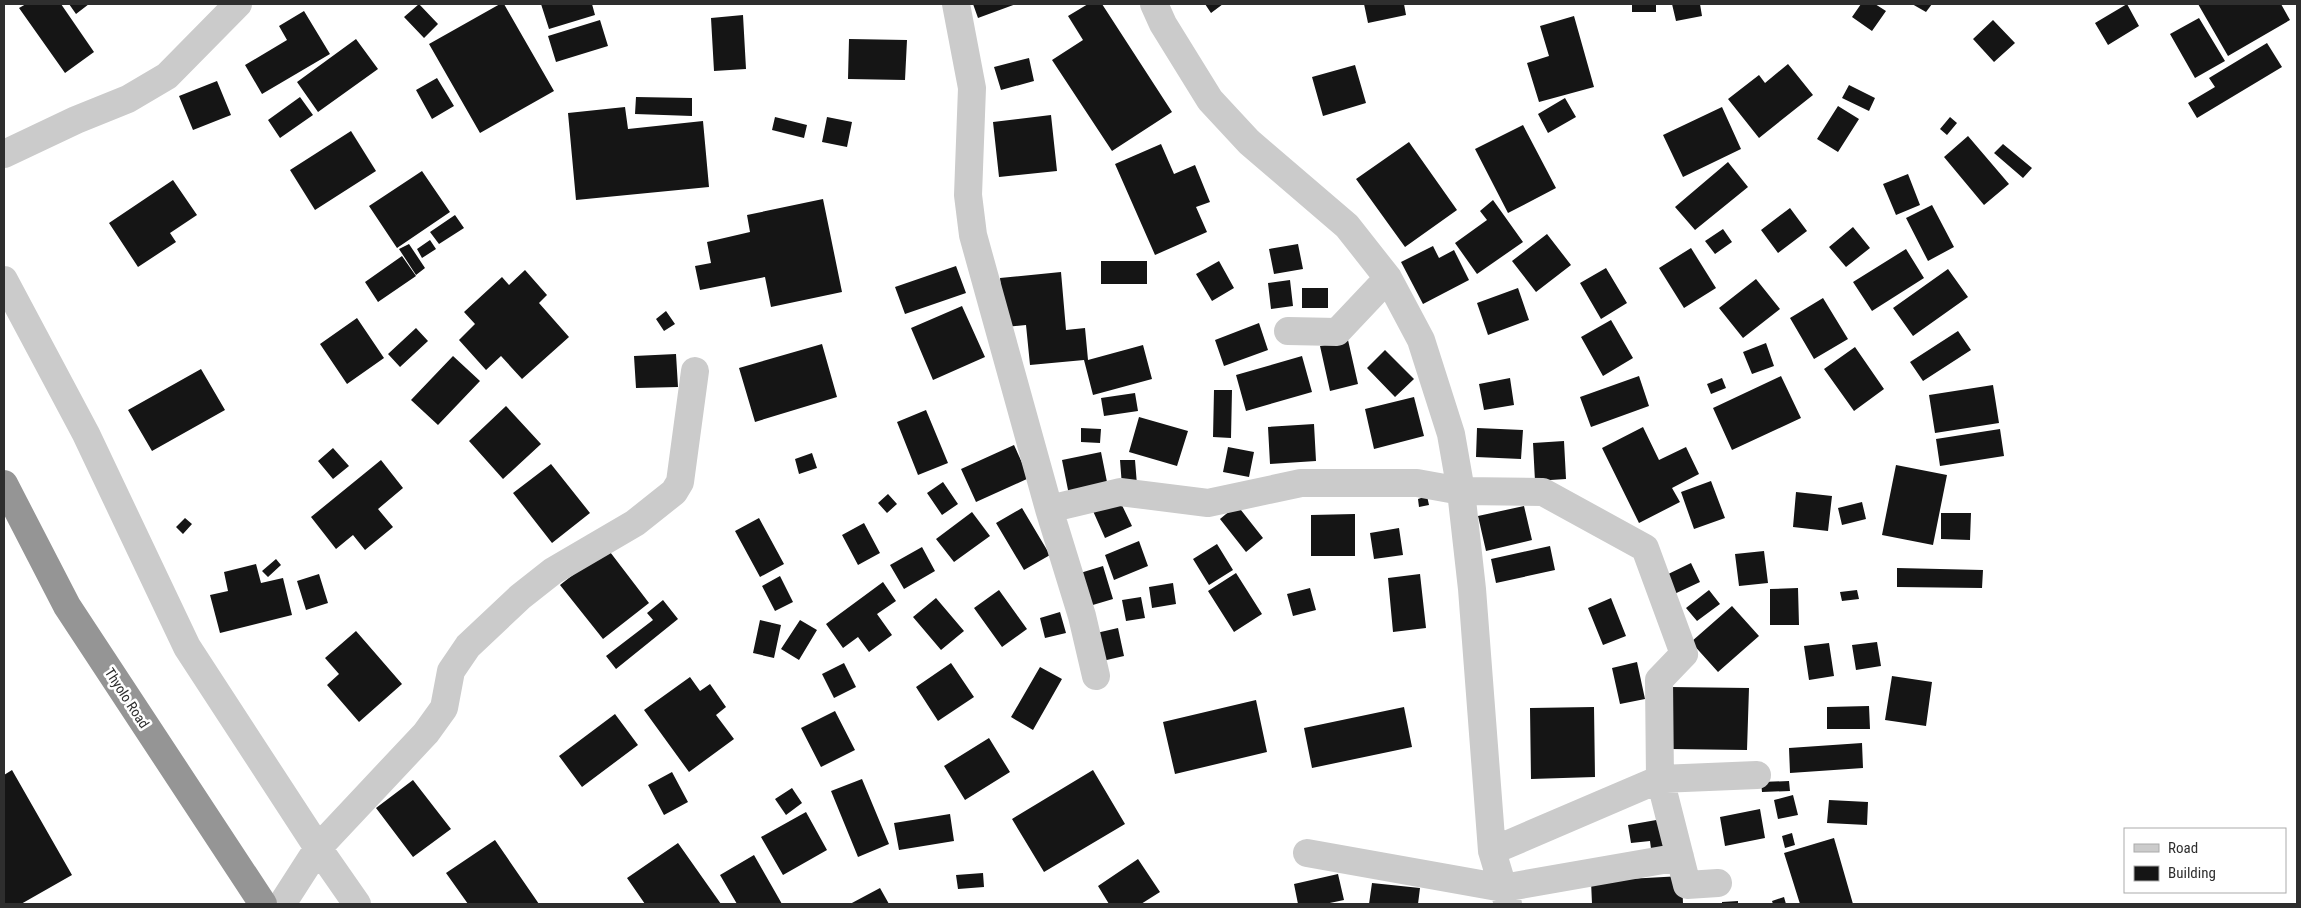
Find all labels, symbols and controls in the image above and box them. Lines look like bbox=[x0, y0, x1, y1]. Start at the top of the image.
street label: Thyolo Road bbox=[102, 665, 152, 731]
legend bbox=[2124, 828, 2286, 893]
text: Road bbox=[2168, 839, 2198, 857]
text: Building bbox=[2168, 864, 2216, 882]

